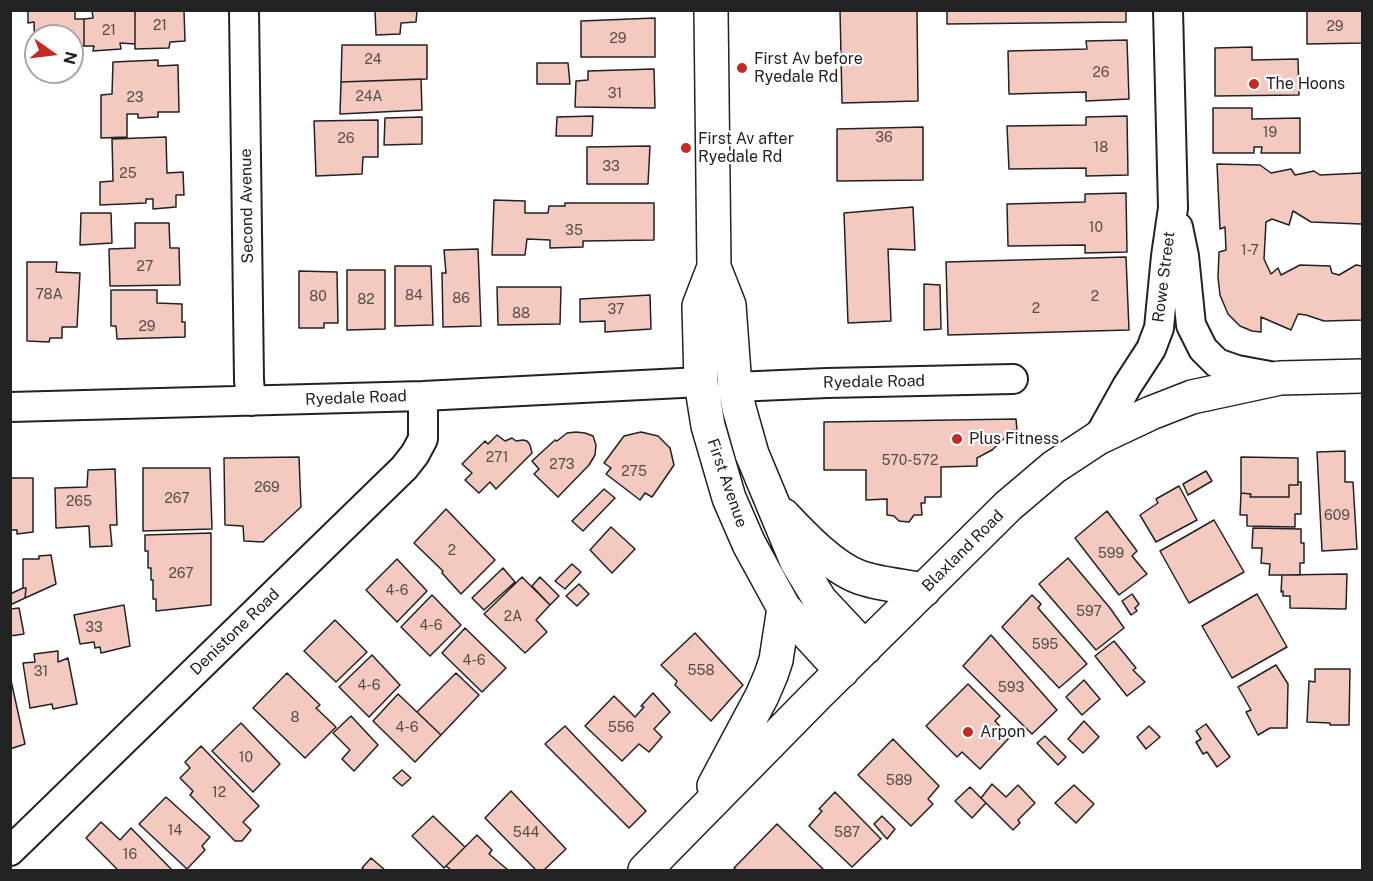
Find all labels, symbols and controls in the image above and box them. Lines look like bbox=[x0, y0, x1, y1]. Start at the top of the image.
house number: 21 bbox=[153, 18, 167, 34]
house number: 29 bbox=[1326, 19, 1344, 35]
house number: 21 bbox=[102, 23, 116, 39]
north arrow bbox=[24, 24, 84, 84]
house number: 29 bbox=[609, 31, 627, 47]
place label: First Av before Ryedale Rd bbox=[754, 49, 863, 87]
text: N bbox=[59, 50, 81, 66]
house number: 24 bbox=[364, 52, 382, 68]
marker: First Av before Ryedale Rd bbox=[735, 61, 749, 75]
house number: 26 bbox=[1092, 65, 1110, 81]
place label: The Hoons bbox=[1266, 74, 1345, 94]
marker: The Hoons bbox=[1247, 77, 1261, 91]
house number: 31 bbox=[608, 86, 622, 102]
house number: 24A bbox=[355, 89, 383, 105]
house number: 23 bbox=[126, 90, 144, 106]
house number: 19 bbox=[1263, 125, 1277, 141]
place label: First Av after Ryedale Rd bbox=[698, 129, 794, 167]
house number: 36 bbox=[875, 130, 893, 146]
house number: 26 bbox=[337, 131, 355, 147]
house number: 18 bbox=[1094, 140, 1108, 156]
marker: First Av after Ryedale Rd bbox=[679, 141, 693, 155]
street label: Second Avenue bbox=[236, 148, 258, 264]
house number: 33 bbox=[602, 159, 620, 175]
house number: 25 bbox=[119, 166, 137, 182]
house number: 10 bbox=[1089, 220, 1103, 236]
house number: 35 bbox=[565, 223, 583, 239]
street label: Rowe Street bbox=[1149, 230, 1179, 324]
house number: 1-7 bbox=[1241, 243, 1259, 259]
house number: 27 bbox=[137, 259, 153, 275]
house number: 78A bbox=[35, 287, 63, 303]
house number: 84 bbox=[405, 288, 423, 304]
house number: 80 bbox=[309, 289, 327, 305]
house number: 2 bbox=[1091, 289, 1099, 305]
house number: 86 bbox=[452, 291, 470, 307]
house number: 82 bbox=[357, 292, 375, 308]
house number: 2 bbox=[1032, 301, 1040, 317]
house number: 37 bbox=[608, 302, 624, 318]
house number: 88 bbox=[512, 306, 530, 322]
house number: 29 bbox=[138, 319, 156, 335]
street label: Ryedale Road bbox=[823, 372, 925, 392]
street label: Ryedale Road bbox=[305, 387, 407, 409]
place label: Plus Fitness bbox=[969, 429, 1059, 449]
marker: Plus Fitness bbox=[950, 432, 964, 446]
street label: First Avenue bbox=[703, 436, 751, 530]
house number: 271 bbox=[486, 450, 508, 466]
house number: 570-572 bbox=[882, 453, 938, 469]
house number: 273 bbox=[549, 457, 575, 473]
house number: 275 bbox=[621, 464, 647, 480]
house number: 269 bbox=[254, 480, 280, 496]
house number: 267 bbox=[164, 491, 190, 507]
house number: 265 bbox=[66, 494, 92, 510]
street label: Blaxland Road bbox=[918, 506, 1008, 596]
house number: 609 bbox=[1324, 508, 1350, 524]
house number: 2 bbox=[448, 543, 456, 559]
house number: 599 bbox=[1098, 546, 1124, 562]
house number: 267 bbox=[168, 566, 194, 582]
house number: 4-6 bbox=[386, 583, 408, 599]
street label: Denistone Road bbox=[186, 585, 284, 679]
house number: 597 bbox=[1076, 604, 1102, 620]
house number: 2A bbox=[504, 609, 522, 625]
house number: 4-6 bbox=[420, 618, 442, 634]
house number: 33 bbox=[85, 620, 103, 636]
house number: 595 bbox=[1032, 637, 1058, 653]
house number: 4-6 bbox=[463, 653, 485, 669]
house number: 558 bbox=[688, 663, 714, 679]
house number: 31 bbox=[34, 664, 48, 680]
house number: 4-6 bbox=[358, 678, 380, 694]
house number: 593 bbox=[998, 680, 1024, 696]
house number: 8 bbox=[290, 710, 300, 726]
house number: 4-6 bbox=[396, 720, 418, 736]
house number: 556 bbox=[608, 720, 634, 736]
place label: Arpon bbox=[980, 722, 1025, 742]
marker: Arpon bbox=[961, 725, 975, 739]
house number: 10 bbox=[239, 750, 253, 766]
house number: 589 bbox=[886, 773, 912, 789]
house number: 12 bbox=[212, 785, 226, 801]
house number: 14 bbox=[168, 823, 182, 839]
house number: 544 bbox=[513, 825, 539, 841]
house number: 587 bbox=[834, 825, 860, 841]
house number: 16 bbox=[123, 847, 137, 863]

